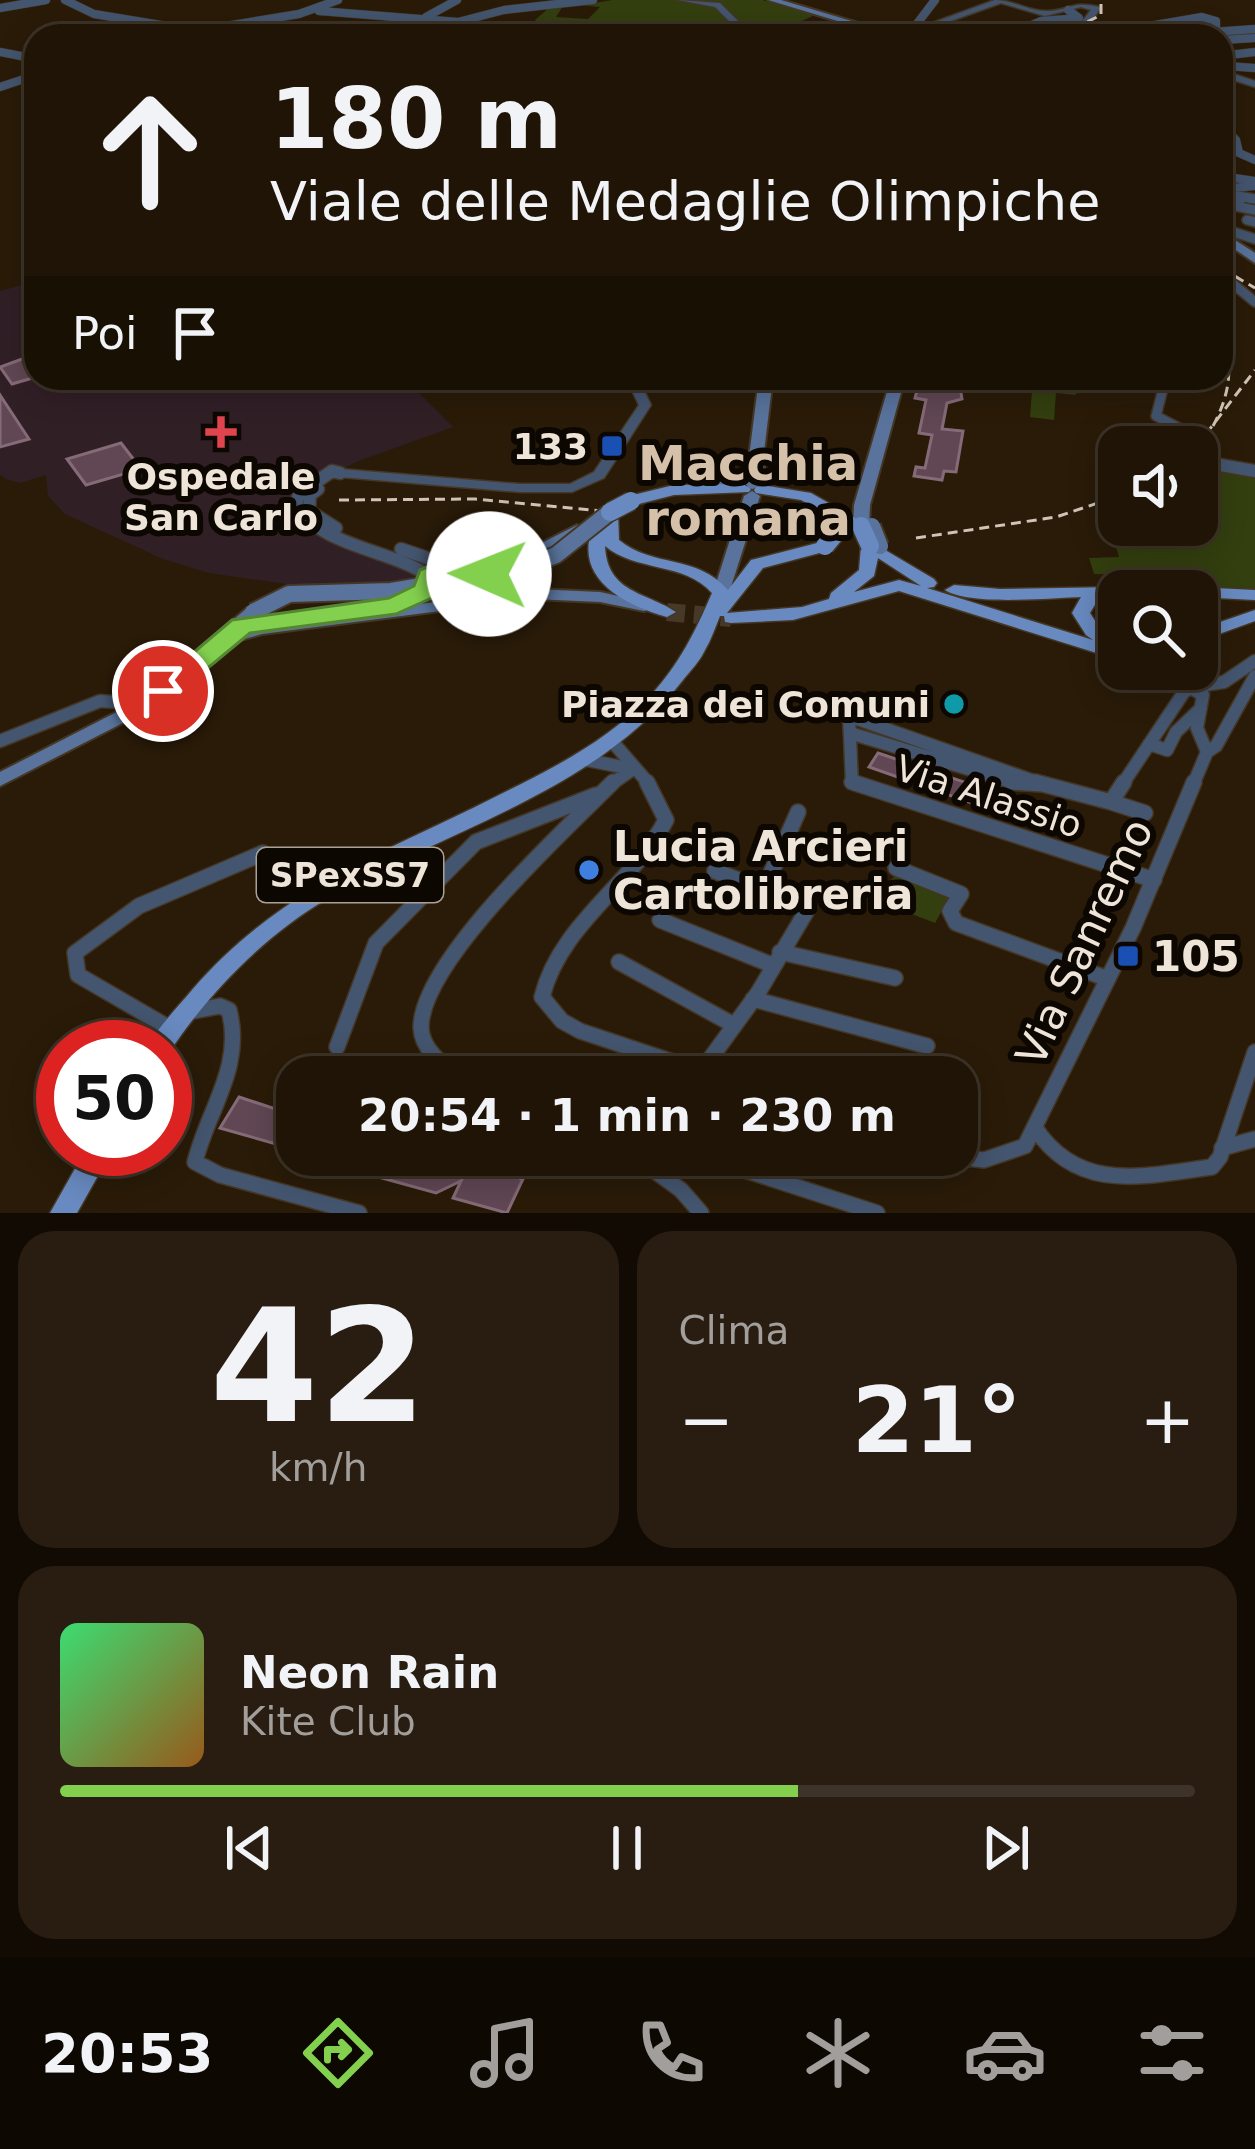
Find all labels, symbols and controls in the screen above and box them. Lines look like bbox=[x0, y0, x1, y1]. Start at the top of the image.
text: 180 m bbox=[270, 70, 562, 168]
icon: ahead bbox=[72, 72, 228, 228]
text: Viale delle Medaglie Olimpiche bbox=[270, 170, 1101, 233]
icon: arrive bbox=[162, 300, 228, 366]
text: Poi bbox=[72, 307, 138, 360]
marker: Ospedale San Carlo bbox=[205, 416, 237, 448]
place label: 133 bbox=[513, 426, 588, 467]
map controls bbox=[1098, 426, 1218, 690]
button: sound bbox=[1098, 426, 1218, 546]
marker: 133 bbox=[599, 433, 625, 459]
district label: Macchia romana bbox=[638, 435, 858, 546]
place label: Ospedale San Carlo bbox=[124, 456, 318, 538]
position arrow bbox=[426, 511, 552, 637]
button: search bbox=[1098, 570, 1218, 690]
pin bbox=[112, 640, 214, 742]
icon: arrive bbox=[130, 658, 196, 724]
place label: Piazza dei Comuni bbox=[561, 684, 930, 725]
marker: Piazza dei Comuni bbox=[941, 691, 967, 717]
street label: Via Alassio bbox=[890, 747, 1087, 846]
street label: Via Sanremo bbox=[1006, 811, 1163, 1073]
place label: Lucia Arcieri Cartolibreria bbox=[613, 822, 913, 919]
road number: SPexSS7 bbox=[257, 848, 443, 902]
marker: Lucia Arcieri Cartolibreria bbox=[576, 857, 602, 883]
place label: 105 bbox=[1152, 932, 1240, 981]
marker: 105 bbox=[1115, 943, 1141, 969]
speed limit sign: 50 bbox=[36, 1020, 192, 1176]
text: 20:54 · 1 min · 230 m bbox=[358, 1089, 896, 1142]
text: 42 bbox=[210, 1276, 427, 1458]
text: Clima bbox=[679, 1308, 789, 1353]
text: 21° bbox=[852, 1368, 1022, 1473]
text: − bbox=[679, 1382, 734, 1459]
text: + bbox=[1140, 1382, 1195, 1459]
text: km/h bbox=[269, 1445, 367, 1490]
text: Neon Rain bbox=[240, 1646, 499, 1699]
text: Kite Club bbox=[240, 1699, 416, 1744]
icon: previous bbox=[216, 1815, 282, 1881]
icon: pause bbox=[594, 1815, 660, 1881]
icon: next bbox=[973, 1815, 1039, 1881]
icon: directions bbox=[296, 2011, 380, 2095]
icon: music bbox=[463, 2011, 547, 2095]
icon: phone bbox=[629, 2011, 713, 2095]
icon: climate bbox=[796, 2011, 880, 2095]
icon: car bbox=[963, 2011, 1047, 2095]
icon: filters bbox=[1130, 2011, 1214, 2095]
text: 20:53 bbox=[41, 2022, 213, 2085]

